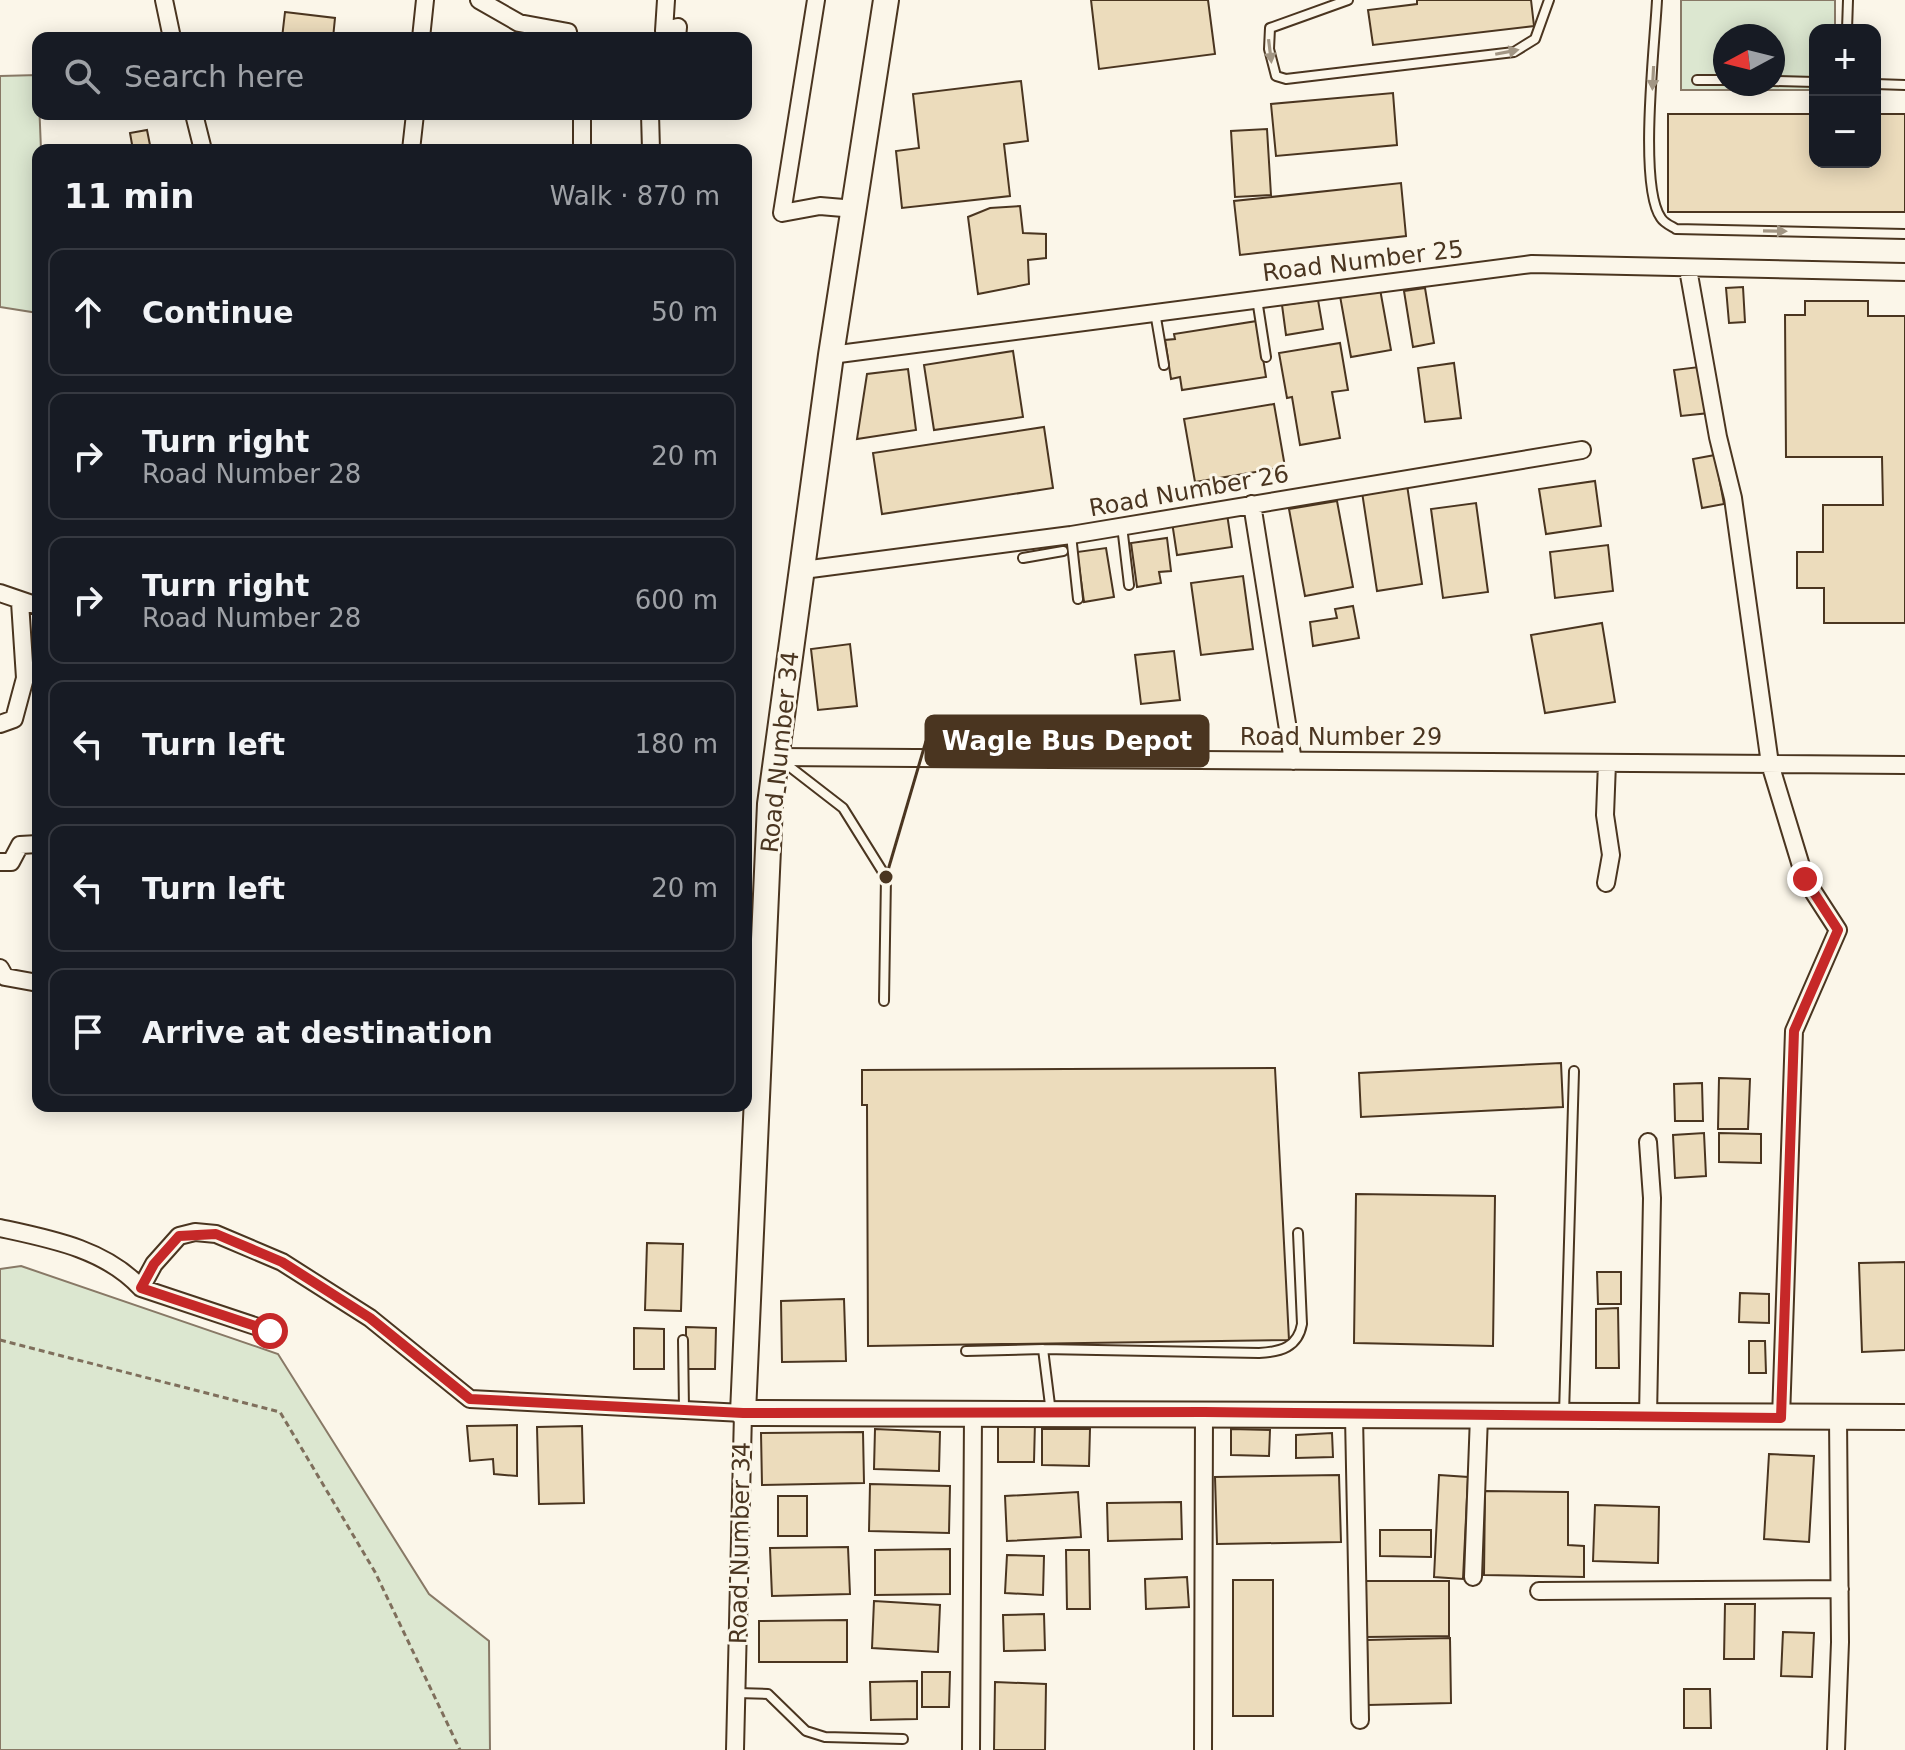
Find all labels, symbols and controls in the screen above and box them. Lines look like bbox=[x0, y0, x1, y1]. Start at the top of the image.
north arrow bbox=[1713, 24, 1785, 96]
map controls bbox=[1809, 24, 1881, 168]
button: + bbox=[1809, 24, 1881, 96]
search box bbox=[32, 32, 752, 120]
one-way arrow bbox=[1264, 38, 1277, 63]
one-way arrow bbox=[1495, 46, 1520, 58]
icon: search bbox=[60, 54, 104, 98]
text: Search here bbox=[124, 59, 304, 94]
one-way arrow bbox=[1646, 66, 1659, 91]
button: − bbox=[1809, 96, 1881, 168]
text: 11 min bbox=[64, 176, 194, 216]
text: Walk · 870 m bbox=[550, 181, 720, 211]
one-way arrow bbox=[1763, 225, 1788, 237]
street label: Road Number 25 bbox=[1261, 235, 1465, 287]
icon: ahead bbox=[66, 290, 110, 334]
text: Continue bbox=[142, 295, 294, 330]
text: 50 m bbox=[651, 297, 718, 327]
text: Turn right bbox=[142, 424, 309, 459]
icon: right bbox=[66, 434, 110, 478]
text: 20 m bbox=[651, 441, 718, 471]
text: Road Number 28 bbox=[142, 459, 361, 489]
street label: Road Number 26 bbox=[1087, 460, 1291, 522]
text: Turn right bbox=[142, 568, 309, 603]
icon: right bbox=[66, 578, 110, 622]
text: 600 m bbox=[635, 585, 718, 615]
text: Road Number 28 bbox=[142, 603, 361, 633]
street label: Road Number 34 bbox=[755, 650, 805, 854]
callout: Wagle Bus Depot bbox=[926, 716, 1208, 766]
icon: left bbox=[66, 722, 110, 766]
street label: Road Number 29 bbox=[1240, 723, 1442, 751]
text: Wagle Bus Depot bbox=[942, 726, 1192, 756]
text: Turn left bbox=[142, 727, 285, 762]
text: 180 m bbox=[635, 729, 718, 759]
route end bbox=[1787, 861, 1823, 897]
icon: left bbox=[66, 866, 110, 910]
text: Turn left bbox=[142, 871, 285, 906]
text: 20 m bbox=[651, 873, 718, 903]
icon: arrive bbox=[66, 1010, 110, 1054]
text: Arrive at destination bbox=[142, 1015, 493, 1050]
route start bbox=[252, 1313, 288, 1349]
street label: Road Number 34 bbox=[724, 1442, 756, 1644]

